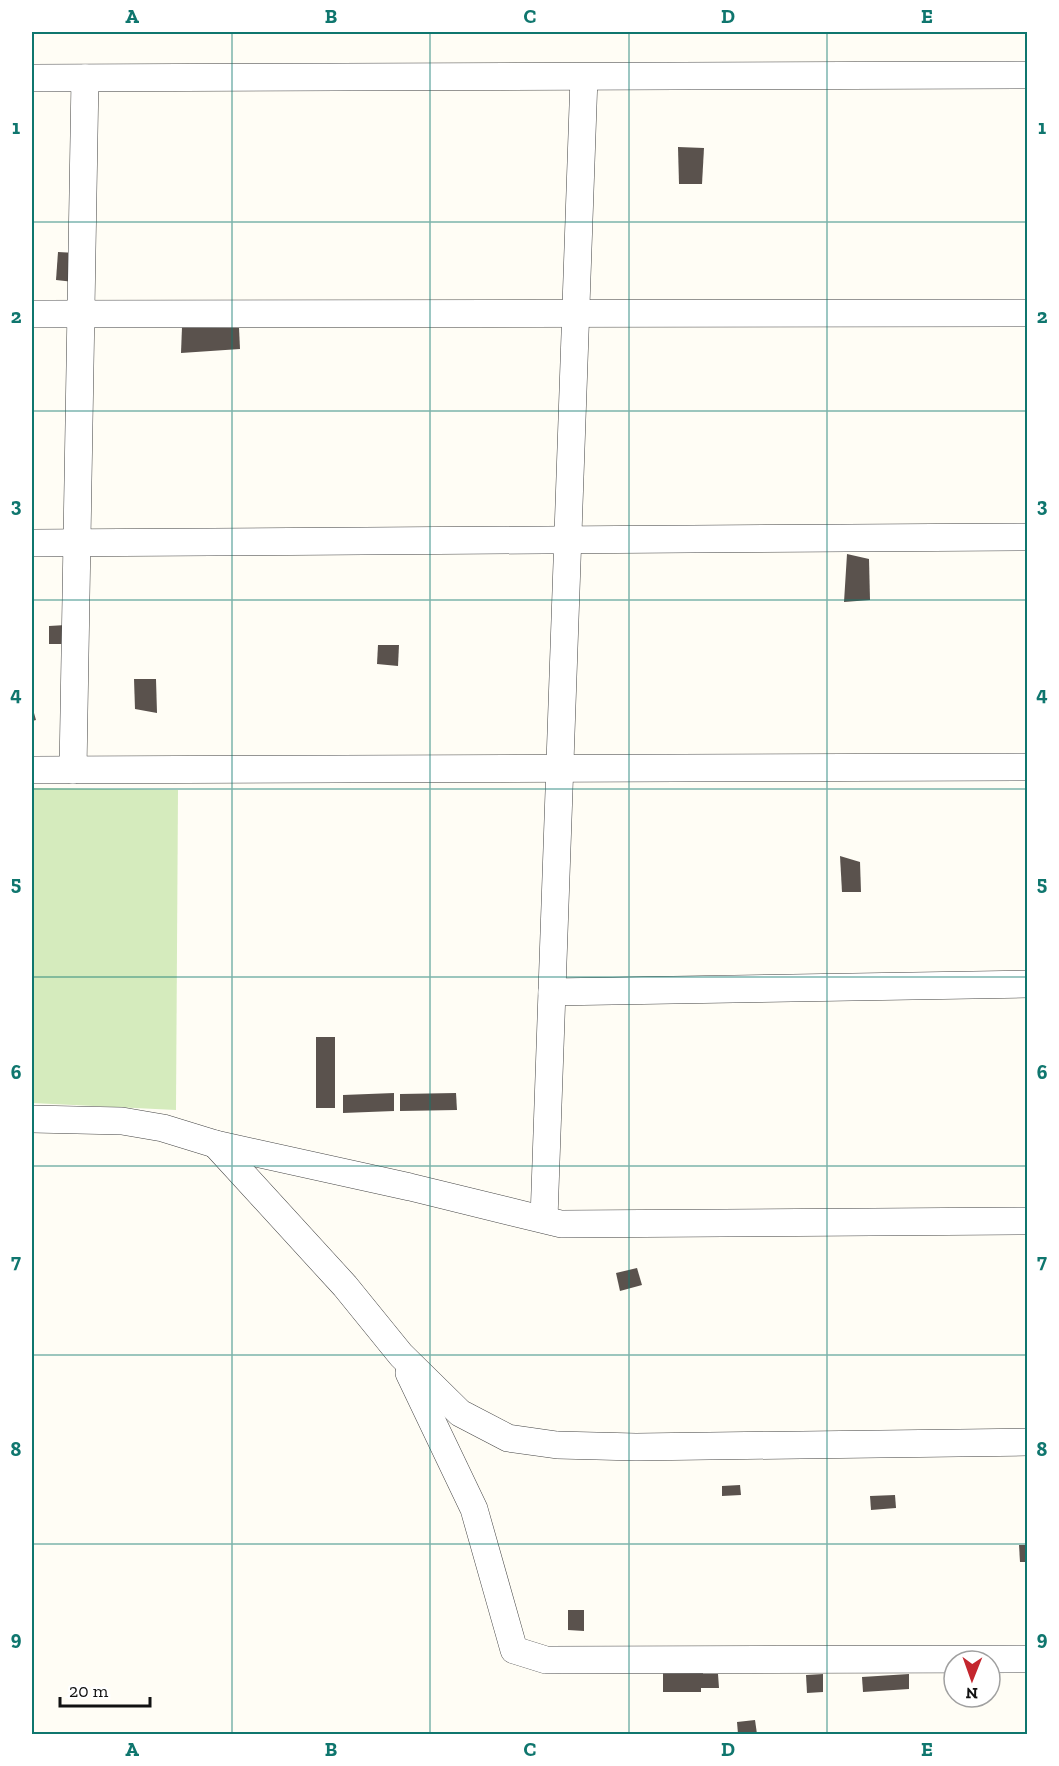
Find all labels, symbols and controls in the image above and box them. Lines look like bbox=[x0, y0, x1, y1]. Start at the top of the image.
text: A bbox=[125, 4, 139, 28]
text: B bbox=[325, 4, 337, 28]
text: C bbox=[524, 4, 537, 28]
text: D bbox=[721, 4, 735, 28]
text: E bbox=[921, 4, 933, 28]
text: 1 bbox=[12, 115, 20, 139]
text: 1 bbox=[1038, 115, 1046, 139]
text: 2 bbox=[11, 304, 22, 328]
text: 2 bbox=[1037, 304, 1048, 328]
text: 3 bbox=[11, 493, 22, 517]
text: 3 bbox=[1037, 493, 1048, 517]
text: 4 bbox=[10, 682, 22, 706]
text: 4 bbox=[1036, 682, 1048, 706]
text: 5 bbox=[11, 871, 21, 895]
text: 5 bbox=[1037, 871, 1047, 895]
text: 6 bbox=[11, 1060, 22, 1084]
text: 6 bbox=[1037, 1060, 1048, 1084]
text: 7 bbox=[11, 1249, 21, 1273]
text: 7 bbox=[1037, 1249, 1047, 1273]
text: 8 bbox=[11, 1437, 22, 1461]
text: 8 bbox=[1037, 1437, 1048, 1461]
text: 9 bbox=[11, 1626, 22, 1650]
text: 9 bbox=[1037, 1626, 1048, 1650]
north arrow bbox=[942, 1649, 1002, 1709]
scale bar bbox=[60, 1670, 150, 1708]
text: 20 m bbox=[69, 1680, 109, 1702]
text: N bbox=[965, 1684, 978, 1703]
text: A bbox=[125, 1737, 139, 1761]
text: B bbox=[325, 1737, 337, 1761]
text: C bbox=[524, 1737, 537, 1761]
text: D bbox=[721, 1737, 735, 1761]
text: E bbox=[921, 1737, 933, 1761]

